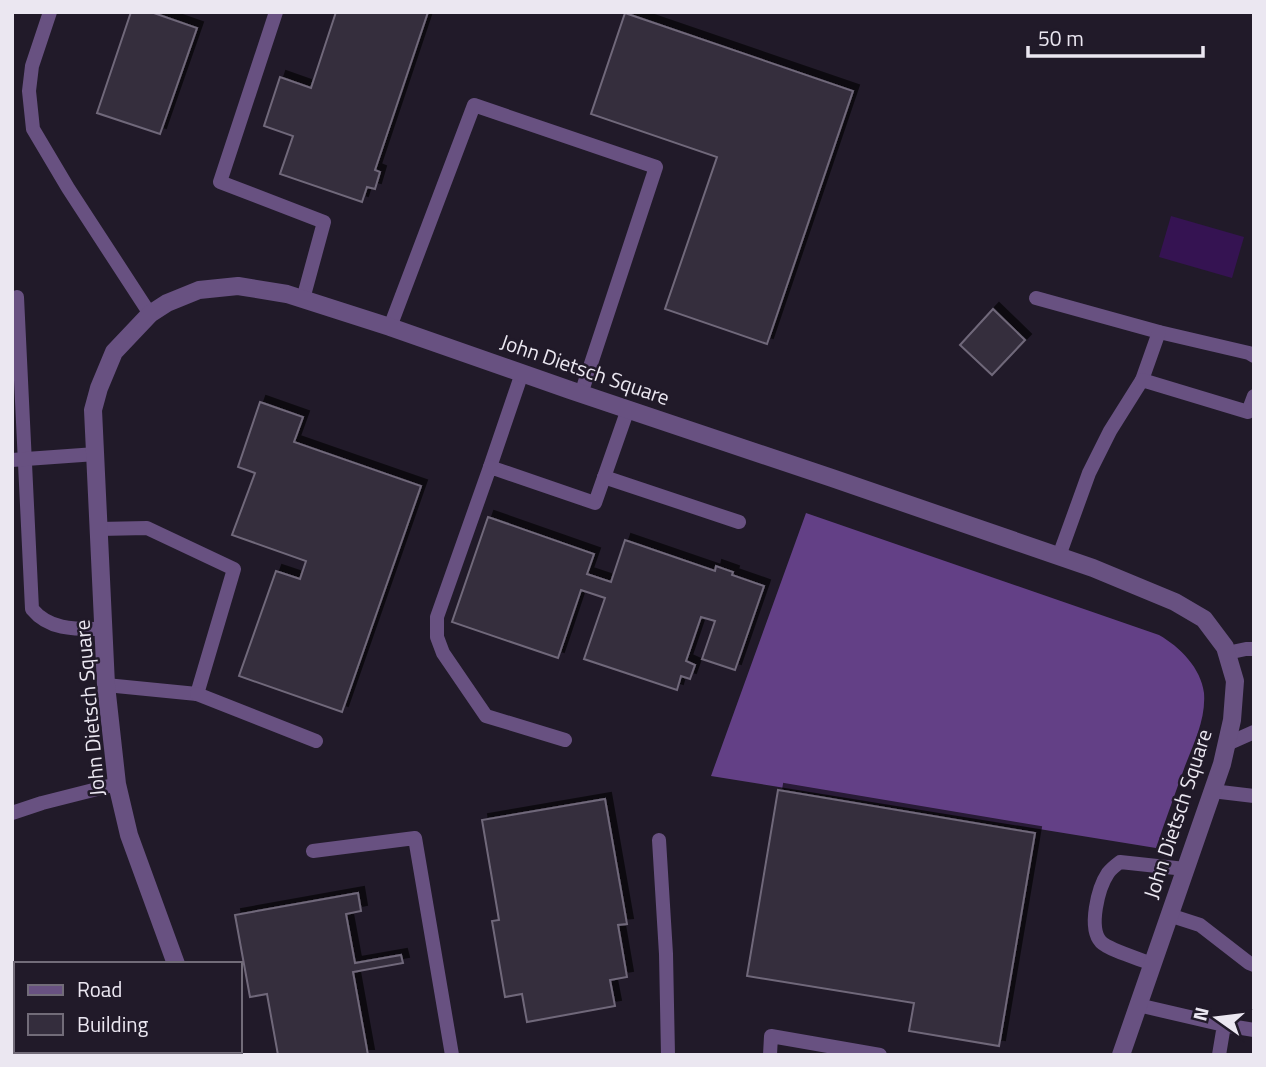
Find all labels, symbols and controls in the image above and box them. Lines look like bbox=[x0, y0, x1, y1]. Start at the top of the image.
scale bar bbox=[1028, 14, 1203, 58]
text: 50 m bbox=[1038, 22, 1084, 54]
street label: John Dietsch Square bbox=[496, 325, 674, 413]
street label: John Dietsch Square bbox=[65, 619, 113, 798]
street label: John Dietsch Square bbox=[1135, 725, 1220, 903]
legend bbox=[14, 962, 242, 1053]
text: Road bbox=[77, 973, 122, 1005]
north arrow bbox=[1182, 983, 1252, 1053]
text: N bbox=[1184, 1004, 1216, 1024]
text: Building bbox=[77, 1008, 149, 1040]

